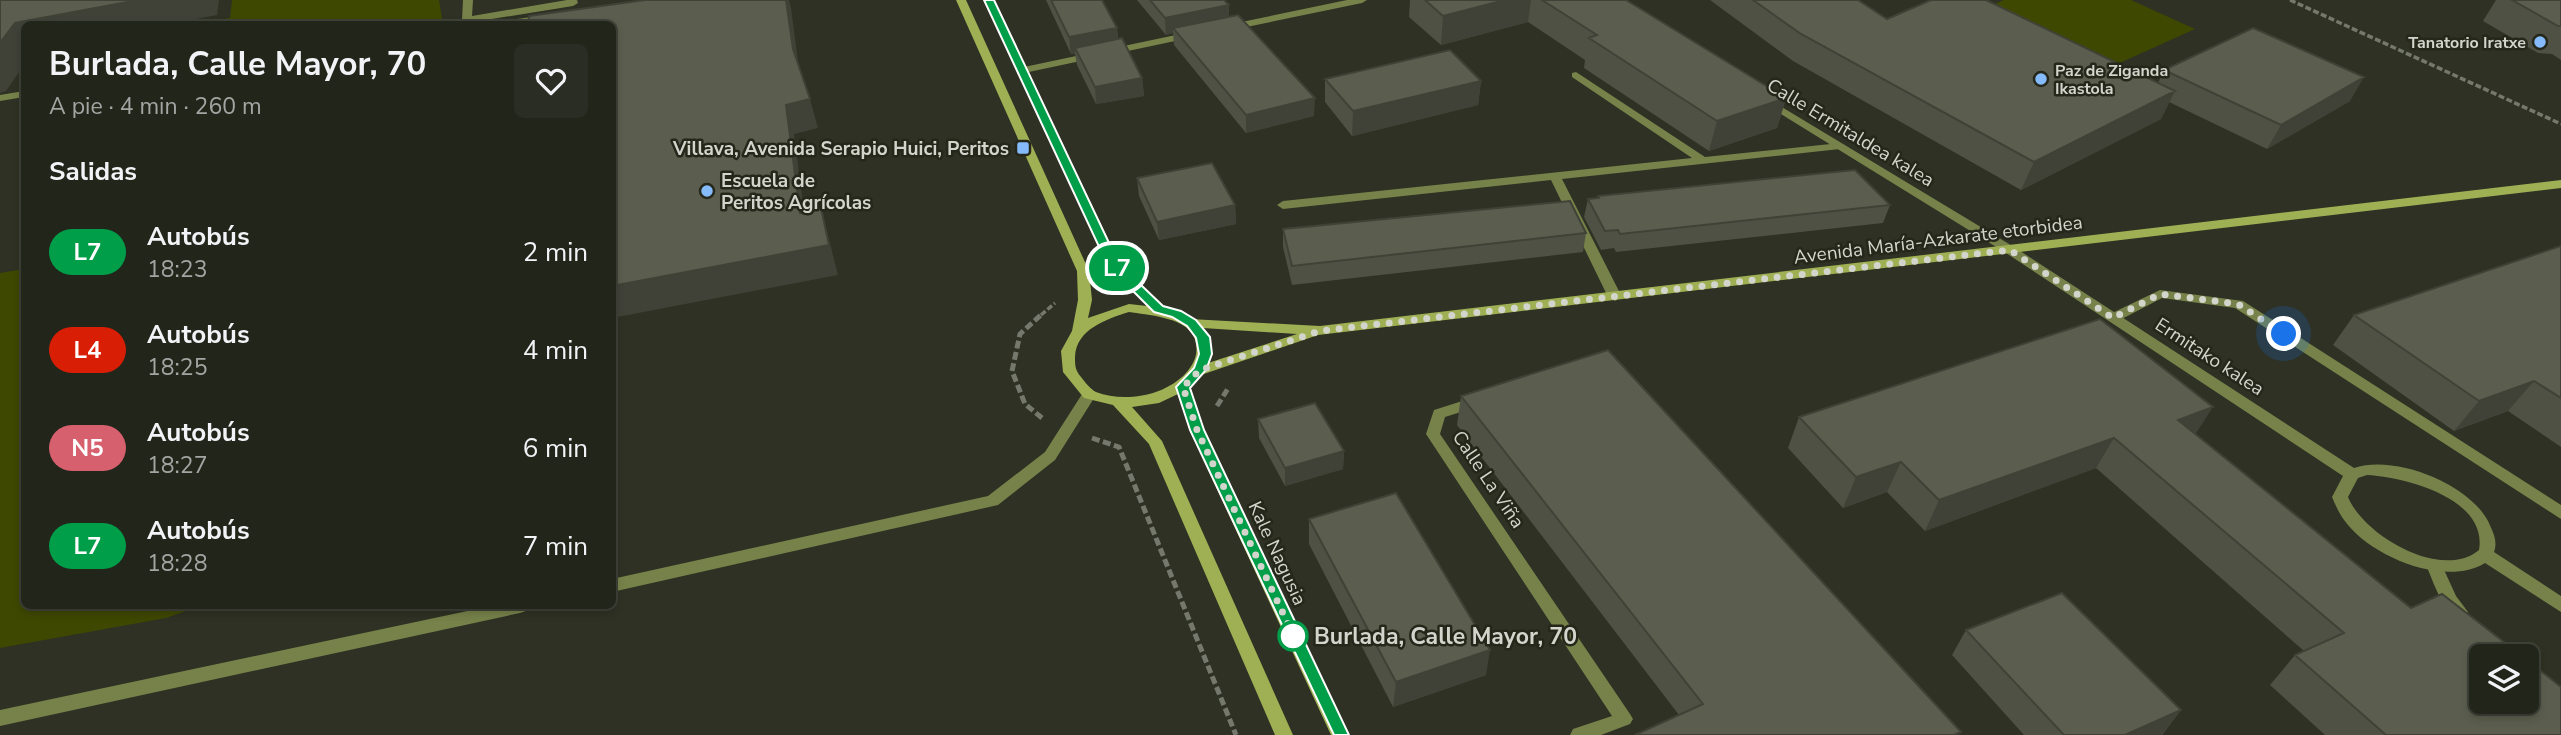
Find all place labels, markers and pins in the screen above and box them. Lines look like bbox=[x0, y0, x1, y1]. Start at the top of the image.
place label: Tanatorio Iratxe bbox=[2408, 32, 2526, 54]
marker: Tanatorio Iratxe bbox=[2532, 34, 2548, 50]
place label: Paz de Ziganda Ikastola bbox=[2055, 60, 2168, 100]
marker: Paz de Ziganda Ikastola bbox=[2033, 71, 2049, 87]
place label: Villava, Avenida Serapio Huici, Peritos bbox=[672, 136, 1009, 162]
marker: Villava, Avenida Serapio Huici, Peritos bbox=[1015, 140, 1031, 156]
place label: Escuela de Peritos Agrícolas bbox=[721, 168, 871, 216]
marker: Escuela de Peritos Agrícolas bbox=[699, 183, 715, 199]
marker: Burlada, Calle Mayor, 70 bbox=[1278, 621, 1308, 651]
place label: Burlada, Calle Mayor, 70 bbox=[1314, 621, 1577, 652]

